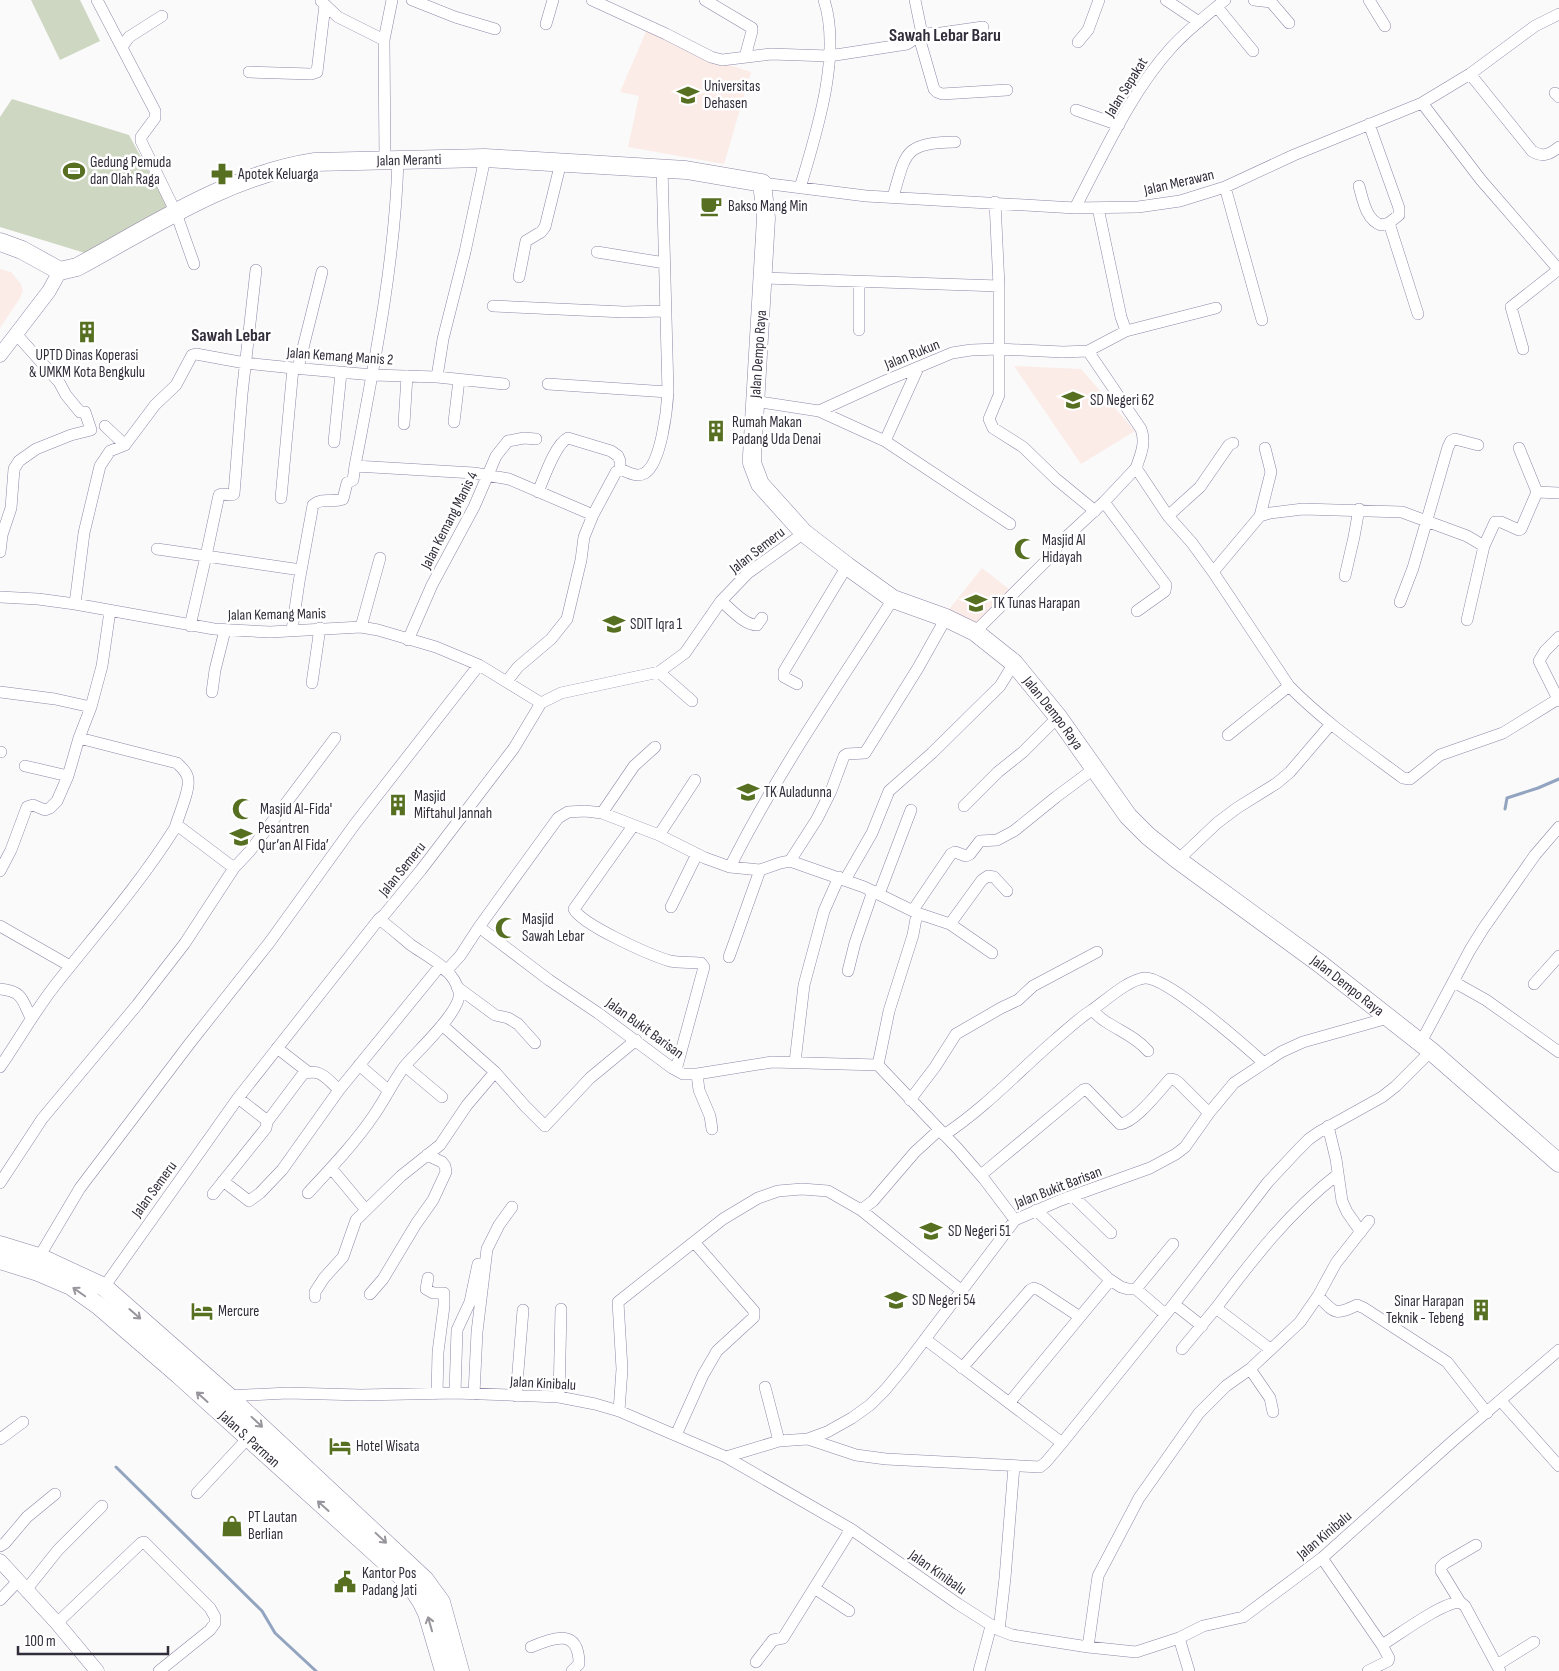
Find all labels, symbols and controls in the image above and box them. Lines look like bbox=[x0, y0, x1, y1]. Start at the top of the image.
district label: Sawah Lebar Baru bbox=[889, 25, 1001, 46]
street label: Jalan Sepakat bbox=[1100, 54, 1152, 121]
place label: Universitas Dehasen bbox=[704, 77, 760, 113]
school or university icon: Universitas Dehasen bbox=[675, 82, 701, 108]
street label: Jalan Meranti bbox=[375, 150, 442, 171]
place label: Gedung Pemuda dan Olah Raga bbox=[90, 153, 171, 189]
sports icon: Gedung Pemuda dan Olah Raga bbox=[61, 158, 87, 184]
pharmacy icon: Apotek Keluarga bbox=[209, 161, 235, 187]
place label: Apotek Keluarga bbox=[237, 165, 319, 184]
street label: Jalan Merawan bbox=[1141, 165, 1216, 200]
cafe icon: Bakso Mang Min bbox=[698, 193, 724, 219]
place label: Bakso Mang Min bbox=[728, 197, 808, 216]
street label: Jalan Dempo Raya bbox=[746, 309, 771, 400]
building icon: UPTD Dinas Koperasi & UMKM Kota Bengkulu bbox=[74, 319, 100, 345]
district label: Sawah Lebar bbox=[191, 325, 271, 346]
street label: Jalan Rukun bbox=[881, 335, 943, 374]
street label: Jalan Kemang Manis 2 bbox=[285, 343, 394, 370]
place label: UPTD Dinas Koperasi & UMKM Kota Bengkulu bbox=[29, 346, 145, 382]
school or university icon: SD Negeri 62 bbox=[1060, 387, 1086, 413]
place label: SD Negeri 62 bbox=[1090, 391, 1154, 410]
place label: Rumah Makan Padang Uda Denai bbox=[732, 413, 821, 449]
building icon: Rumah Makan Padang Uda Denai bbox=[703, 418, 729, 444]
street label: Jalan Kemang Manis 4 bbox=[416, 468, 482, 573]
street label: Jalan Semeru bbox=[725, 523, 789, 578]
place label: Masjid Al Hidayah bbox=[1042, 531, 1086, 567]
mosque icon: Masjid Al Hidayah bbox=[1012, 536, 1038, 562]
school or university icon: TK Tunas Harapan bbox=[963, 590, 989, 616]
place label: TK Tunas Harapan bbox=[992, 594, 1080, 613]
street label: Jalan Kemang Manis bbox=[227, 604, 326, 625]
school or university icon: SDIT Iqra 1 bbox=[601, 611, 627, 637]
place label: SDIT Iqra 1 bbox=[630, 615, 683, 634]
street label: Jalan Dempo Raya bbox=[1018, 672, 1087, 754]
school or university icon: TK Auladunna bbox=[735, 779, 761, 805]
place label: TK Auladunna bbox=[764, 783, 832, 802]
place label: Masjid Miftahul Jannah bbox=[414, 787, 492, 823]
building icon: Masjid Miftahul Jannah bbox=[385, 792, 411, 818]
mosque icon: Masjid Al-Fida' bbox=[230, 796, 256, 822]
place label: Masjid Al-Fida' bbox=[260, 800, 332, 819]
place label: Pesantren Qur’an Al Fida’ bbox=[258, 819, 329, 855]
school or university icon: Pesantren Qur’an Al Fida’ bbox=[228, 824, 254, 850]
street label: Jalan Semeru bbox=[374, 838, 430, 901]
place label: Masjid Sawah Lebar bbox=[522, 910, 585, 946]
mosque icon: Masjid Sawah Lebar bbox=[493, 915, 519, 941]
street label: Jalan Dempo Raya bbox=[1306, 951, 1388, 1021]
street label: Jalan Bukit Barisan bbox=[601, 993, 687, 1063]
street label: Jalan Semeru bbox=[127, 1157, 181, 1222]
street label: Jalan Bukit Barisan bbox=[1011, 1162, 1104, 1213]
school or university icon: SD Negeri 51 bbox=[918, 1218, 944, 1244]
place label: SD Negeri 51 bbox=[948, 1222, 1011, 1241]
one-way arrow bbox=[72, 1286, 86, 1297]
school or university icon: SD Negeri 54 bbox=[883, 1287, 909, 1313]
place label: SD Negeri 54 bbox=[912, 1291, 976, 1310]
place label: Sinar Harapan Teknik - Tebeng bbox=[1386, 1292, 1464, 1328]
building icon: Sinar Harapan Teknik - Tebeng bbox=[1468, 1297, 1494, 1323]
hotel icon: Mercure bbox=[189, 1298, 215, 1324]
place label: Mercure bbox=[218, 1302, 259, 1321]
one-way arrow bbox=[129, 1309, 142, 1320]
street label: Jalan Kinibalu bbox=[508, 1372, 576, 1395]
one-way arrow bbox=[196, 1391, 209, 1403]
street label: Jalan S. Parman bbox=[214, 1406, 284, 1472]
one-way arrow bbox=[251, 1416, 263, 1428]
hotel icon: Hotel Wisata bbox=[327, 1433, 353, 1459]
place label: Hotel Wisata bbox=[356, 1437, 420, 1456]
one-way arrow bbox=[316, 1500, 329, 1511]
street label: Jalan Kinibalu bbox=[1292, 1507, 1356, 1565]
place label: PT Lautan Berlian bbox=[248, 1508, 297, 1544]
shop icon: PT Lautan Berlian bbox=[219, 1513, 245, 1539]
one-way arrow bbox=[374, 1532, 387, 1544]
street label: Jalan Kinibalu bbox=[904, 1545, 970, 1599]
place label: Kantor Pos Padang Jati bbox=[362, 1564, 417, 1600]
public building icon: Kantor Pos Padang Jati bbox=[332, 1569, 358, 1595]
one-way arrow bbox=[425, 1617, 435, 1633]
scale bar bbox=[18, 1624, 168, 1656]
text: 100 m bbox=[25, 1632, 56, 1651]

